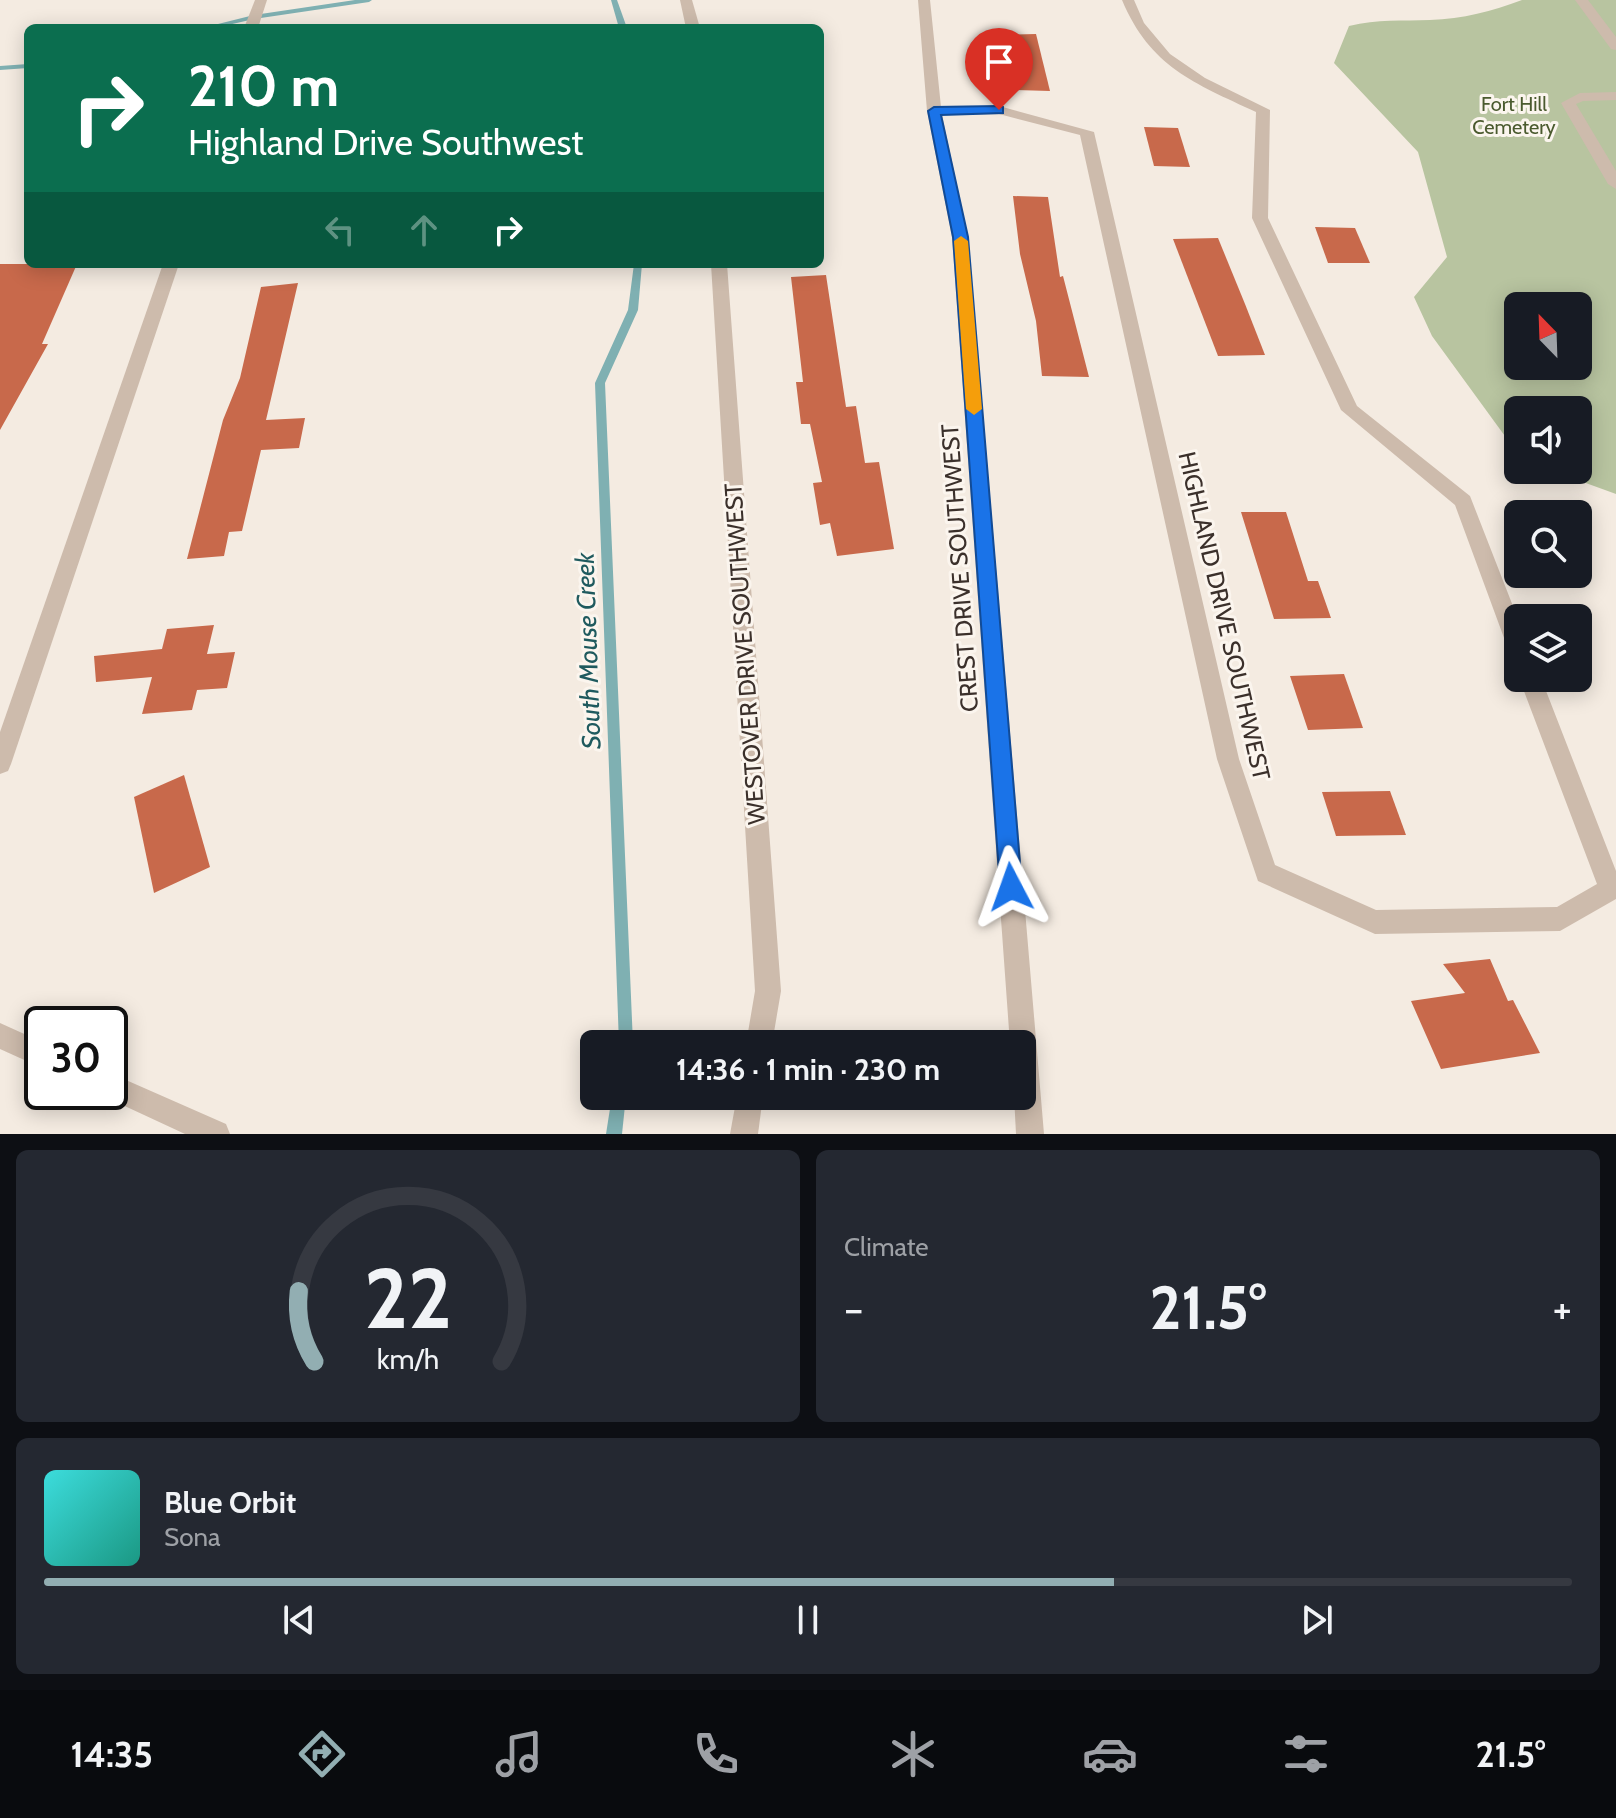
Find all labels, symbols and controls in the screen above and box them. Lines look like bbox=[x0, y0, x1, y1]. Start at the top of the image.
pin bbox=[965, 28, 1033, 110]
icon: arrive bbox=[977, 40, 1021, 84]
text: 210 m bbox=[188, 52, 339, 120]
icon: right bbox=[56, 56, 160, 160]
park label: Fort Hill Cemetery bbox=[1472, 92, 1556, 139]
text: Highland Drive Southwest bbox=[188, 120, 583, 164]
icon: left bbox=[318, 208, 362, 252]
icon: ahead bbox=[402, 208, 446, 252]
icon: right bbox=[486, 208, 530, 252]
north arrow bbox=[1504, 292, 1592, 380]
map controls bbox=[1504, 292, 1592, 692]
button: sound bbox=[1504, 396, 1592, 484]
street label: CREST DRIVE SOUTHWEST bbox=[935, 423, 984, 713]
street label: HIGHLAND DRIVE SOUTHWEST bbox=[1173, 449, 1277, 783]
street label: WESTOVER DRIVE SOUTHWEST bbox=[718, 482, 771, 826]
button: search bbox=[1504, 500, 1592, 588]
water label: South Mouse Creek bbox=[569, 551, 607, 750]
button: layers bbox=[1504, 604, 1592, 692]
position arrow bbox=[969, 845, 1053, 929]
speed limit sign: 30 bbox=[24, 1006, 128, 1110]
text: 14:36 · 1 min · 230 m bbox=[676, 1051, 940, 1088]
text: Climate bbox=[844, 1231, 929, 1263]
text: 22 bbox=[364, 1248, 452, 1349]
text: 21.5° bbox=[1150, 1271, 1266, 1344]
text: − bbox=[844, 1282, 863, 1335]
text: + bbox=[1553, 1282, 1572, 1335]
text: km/h bbox=[377, 1341, 439, 1376]
text: Blue Orbit bbox=[164, 1484, 296, 1521]
text: Sona bbox=[164, 1521, 221, 1553]
icon: previous bbox=[277, 1598, 321, 1642]
icon: pause bbox=[786, 1598, 830, 1642]
icon: next bbox=[1295, 1598, 1339, 1642]
icon: directions bbox=[294, 1726, 350, 1782]
icon: music bbox=[491, 1726, 547, 1782]
icon: phone bbox=[688, 1726, 744, 1782]
icon: climate bbox=[885, 1726, 941, 1782]
icon: car bbox=[1082, 1726, 1138, 1782]
icon: filters bbox=[1278, 1726, 1334, 1782]
text: 14:35 bbox=[70, 1732, 153, 1776]
text: 21.5° bbox=[1475, 1732, 1545, 1776]

